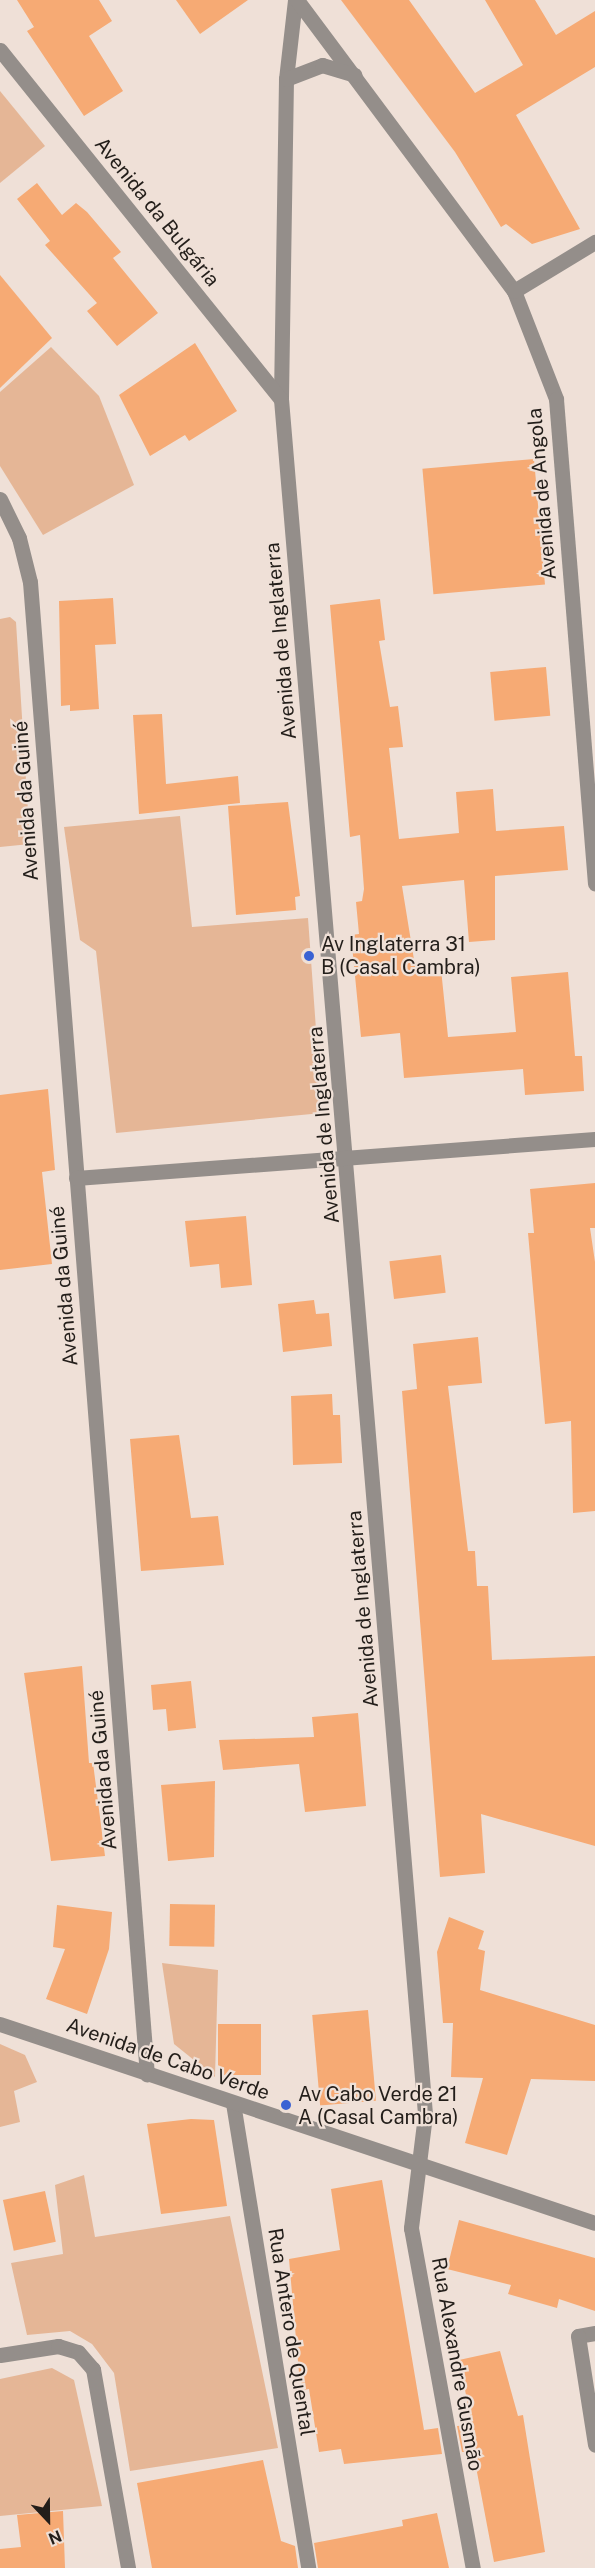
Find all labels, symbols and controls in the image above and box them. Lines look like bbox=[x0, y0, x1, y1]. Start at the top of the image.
street label: Avenida da Bulgária bbox=[89, 133, 225, 291]
street label: Avenida de Angola bbox=[523, 407, 561, 581]
street label: Avenida de Inglaterra bbox=[260, 541, 302, 741]
street label: Avenida da Guiné bbox=[8, 720, 44, 882]
place label: Av Inglaterra 31 B (Casal Cambra) bbox=[321, 933, 481, 980]
marker: Av Inglaterra 31 B (Casal Cambra) bbox=[302, 949, 316, 963]
street label: Avenida de Inglaterra bbox=[303, 1025, 345, 1225]
street label: Avenida da Guiné bbox=[45, 1205, 83, 1367]
street label: Avenida de Inglaterra bbox=[342, 1509, 384, 1709]
street label: Avenida da Guiné bbox=[84, 1689, 122, 1851]
street label: Avenida de Cabo Verde bbox=[63, 2013, 273, 2105]
place label: Av Cabo Verde 21 A (Casal Cambra) bbox=[298, 2082, 458, 2129]
marker: Av Cabo Verde 21 A (Casal Cambra) bbox=[279, 2098, 293, 2112]
street label: Rua Antero de Quental bbox=[263, 2226, 319, 2438]
street label: Rua Alexandre Gusmão bbox=[426, 2255, 488, 2473]
north arrow bbox=[18, 2490, 78, 2550]
text: N bbox=[46, 2526, 64, 2548]

